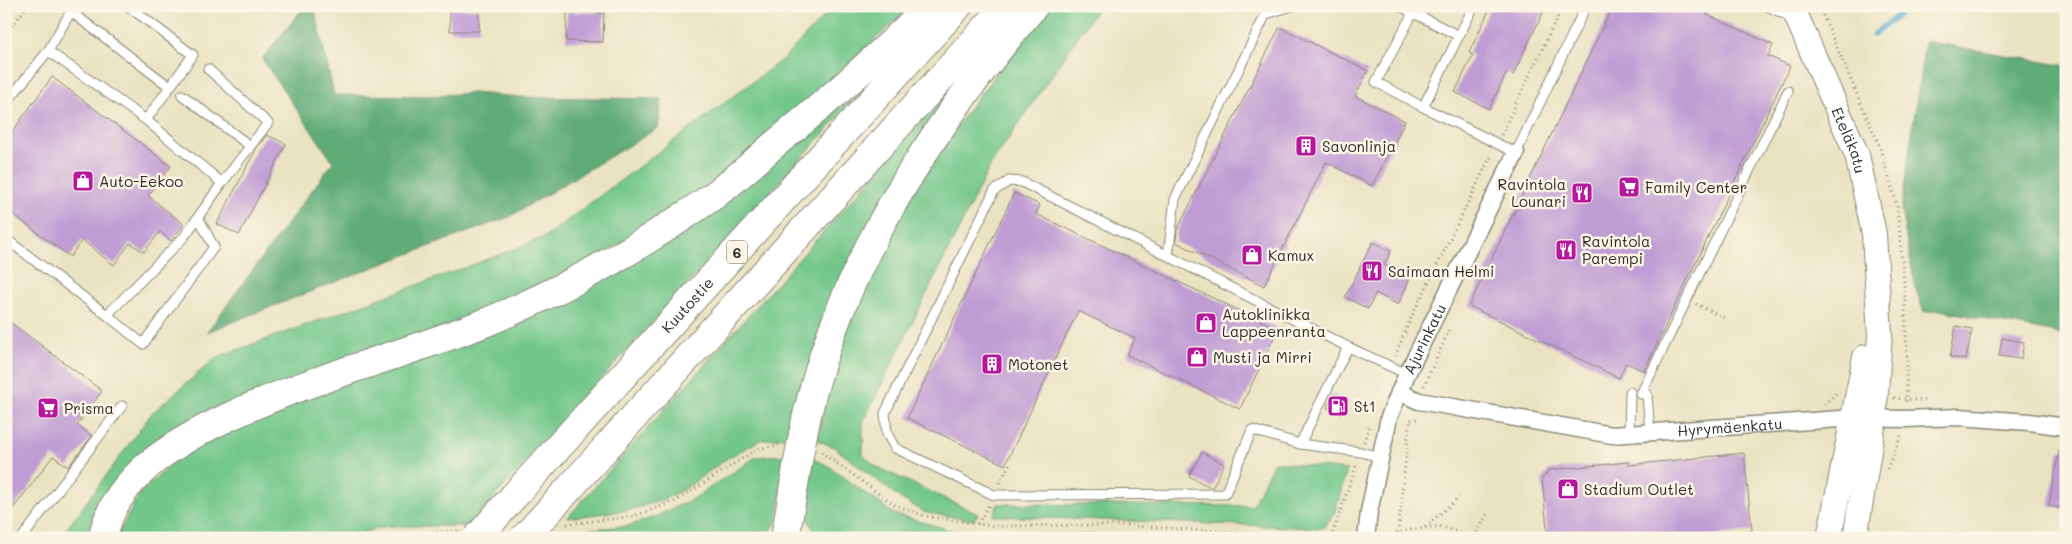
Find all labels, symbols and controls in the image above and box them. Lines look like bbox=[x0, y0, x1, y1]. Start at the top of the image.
street label: Eteläkatu bbox=[1827, 104, 1871, 175]
building icon: Savonlinja bbox=[1294, 134, 1318, 158]
place label: Savonlinja bbox=[1322, 136, 1396, 156]
shop icon: Auto-Eekoo bbox=[71, 169, 95, 193]
place label: Auto-Eekoo bbox=[99, 171, 183, 191]
place label: Ravintola Lounari bbox=[1498, 174, 1566, 211]
supermarket icon: Family Center bbox=[1617, 175, 1641, 199]
place label: Family Center bbox=[1645, 177, 1747, 197]
restaurant icon: Ravintola Lounari bbox=[1570, 181, 1594, 205]
place label: Ravintola Parempi bbox=[1582, 231, 1650, 268]
restaurant icon: Ravintola Parempi bbox=[1554, 238, 1578, 262]
road number: 6 bbox=[727, 240, 747, 264]
shop icon: Kamux bbox=[1240, 243, 1264, 267]
place label: Kamux bbox=[1268, 245, 1315, 265]
restaurant icon: Saimaan Helmi bbox=[1360, 259, 1384, 283]
place label: Saimaan Helmi bbox=[1388, 261, 1494, 281]
street label: Kuutostie bbox=[657, 273, 718, 337]
street label: Ajurinkatu bbox=[1398, 300, 1450, 378]
place label: Autoklinikka Lappeenranta bbox=[1222, 304, 1326, 341]
shop icon: Autoklinikka Lappeenranta bbox=[1194, 311, 1218, 335]
shop icon: Musti ja Mirri bbox=[1185, 345, 1209, 369]
place label: Musti ja Mirri bbox=[1213, 347, 1312, 367]
building icon: Motonet bbox=[980, 352, 1004, 376]
place label: Motonet bbox=[1008, 354, 1069, 374]
fuel station icon: St1 bbox=[1326, 394, 1350, 418]
supermarket icon: Prisma bbox=[36, 396, 60, 420]
place label: St1 bbox=[1354, 396, 1376, 416]
place label: Prisma bbox=[64, 398, 114, 418]
street label: Hyrymäenkatu bbox=[1677, 413, 1783, 440]
shop icon: Stadium Outlet bbox=[1556, 477, 1580, 501]
place label: Stadium Outlet bbox=[1584, 479, 1694, 499]

